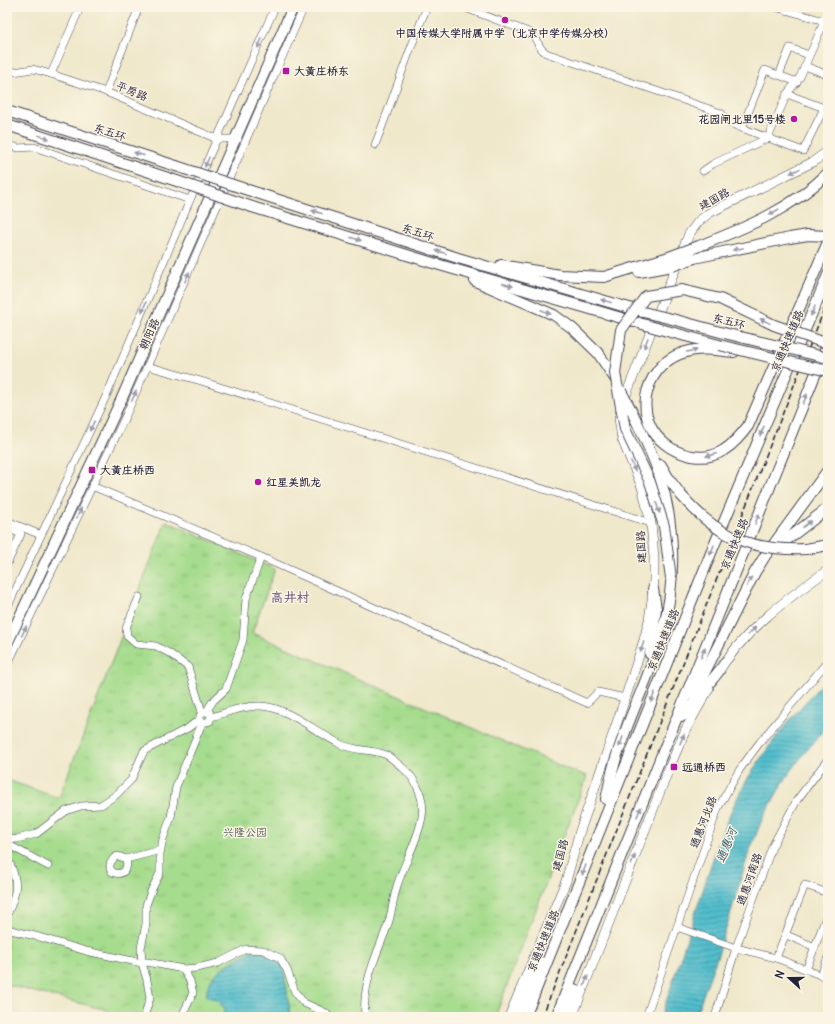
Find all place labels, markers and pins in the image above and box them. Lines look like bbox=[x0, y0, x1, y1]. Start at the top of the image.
marker: 中国传媒大学附属中学（北京中学传媒分校） bbox=[500, 15, 510, 25]
place label: 中国传媒大学附属中学（北京中学传媒分校） bbox=[395, 26, 615, 40]
place label: 大黄庄桥东 bbox=[294, 64, 349, 78]
marker: 大黄庄桥东 bbox=[281, 66, 291, 76]
place label: 花园闸北里15号楼 bbox=[698, 112, 786, 126]
marker: 花园闸北里15号楼 bbox=[789, 114, 799, 124]
place label: 大黄庄桥西 bbox=[100, 463, 155, 477]
marker: 大黄庄桥西 bbox=[87, 465, 97, 475]
place label: 红星美凯龙 bbox=[266, 475, 321, 489]
marker: 红星美凯龙 bbox=[253, 477, 263, 487]
place label: 远通桥西 bbox=[682, 760, 726, 774]
marker: 远通桥西 bbox=[669, 762, 679, 772]

